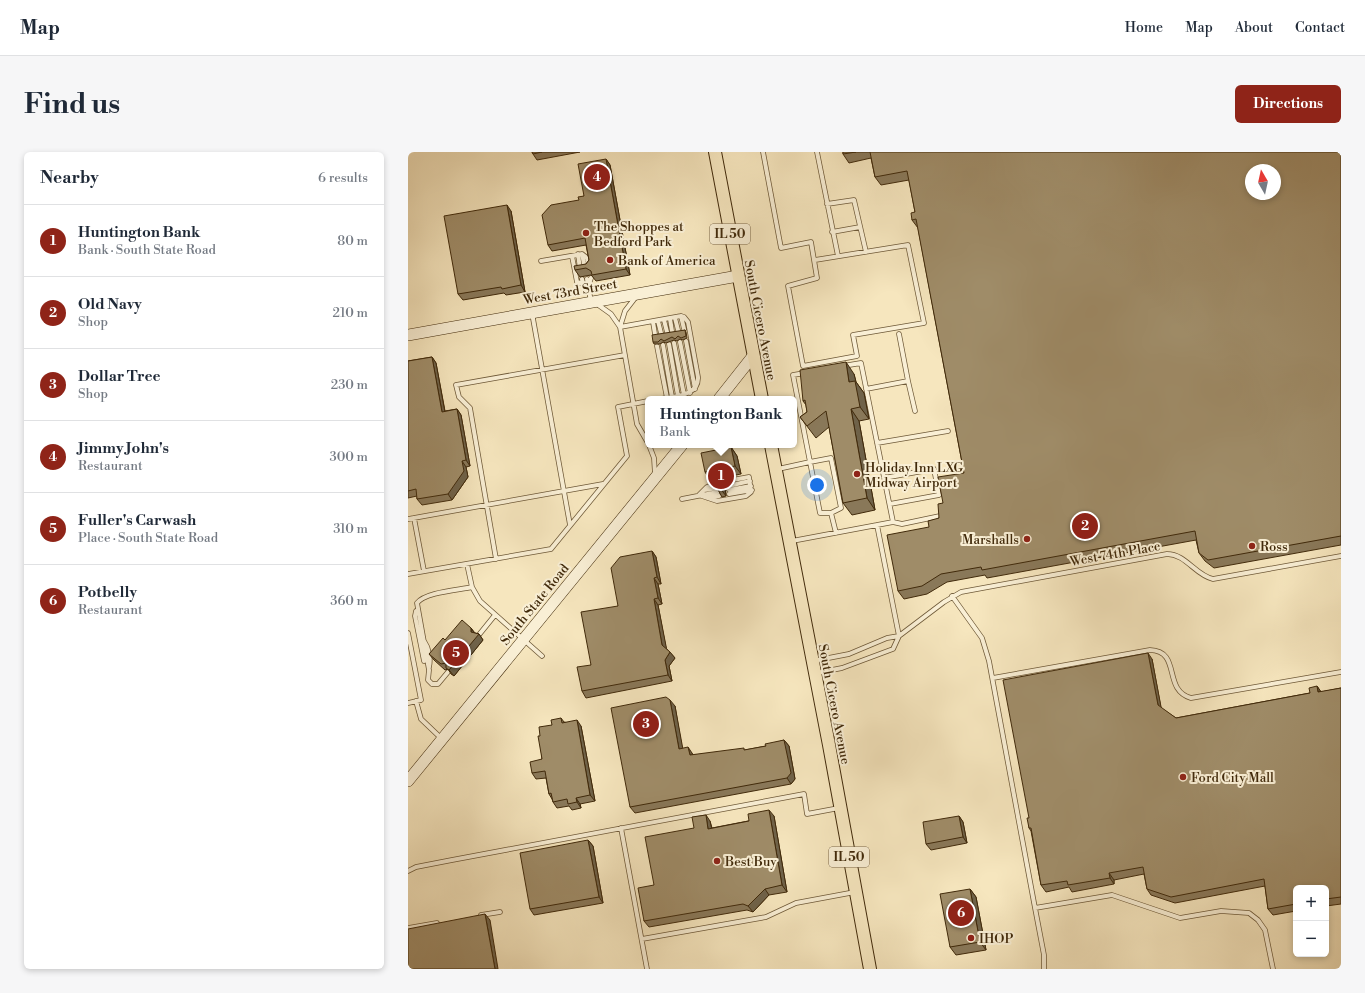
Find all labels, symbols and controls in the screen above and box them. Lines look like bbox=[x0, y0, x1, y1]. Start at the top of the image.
text: Map bbox=[20, 16, 60, 40]
text: Home bbox=[1125, 19, 1163, 37]
text: Map bbox=[1185, 19, 1213, 37]
text: About bbox=[1235, 19, 1273, 37]
text: Contact bbox=[1295, 19, 1345, 37]
button: Directions bbox=[1235, 85, 1341, 123]
text: Find us bbox=[24, 87, 120, 122]
pin: 4 bbox=[584, 162, 610, 192]
north arrow bbox=[1245, 164, 1281, 200]
text: Nearby bbox=[40, 167, 99, 189]
text: 6 results bbox=[318, 170, 368, 186]
place label: The Shoppes at Bedford Park bbox=[593, 219, 684, 250]
text: Huntington Bank bbox=[78, 223, 200, 242]
road number: IL 50 bbox=[710, 224, 750, 244]
marker: The Shoppes at Bedford Park bbox=[581, 228, 591, 238]
text: 1 bbox=[50, 233, 56, 249]
text: 80 m bbox=[337, 233, 368, 249]
text: Bank · South State Road bbox=[78, 242, 216, 258]
place label: Bank of America bbox=[617, 253, 716, 269]
marker: Bank of America bbox=[605, 255, 615, 265]
street label: South Cicero Avenue bbox=[741, 259, 780, 382]
street label: West 73rd Street bbox=[521, 276, 619, 308]
text: Old Navy bbox=[78, 295, 142, 314]
text: 2 bbox=[49, 305, 57, 321]
text: 210 m bbox=[333, 305, 368, 321]
text: Shop bbox=[78, 314, 108, 330]
text: Dollar Tree bbox=[78, 367, 161, 386]
text: 3 bbox=[49, 377, 57, 393]
text: 230 m bbox=[331, 377, 368, 393]
text: Shop bbox=[78, 386, 108, 402]
popup bbox=[645, 396, 797, 448]
text: Huntington Bank bbox=[660, 405, 782, 424]
text: Bank bbox=[660, 424, 690, 440]
text: Jimmy John's bbox=[78, 439, 169, 458]
text: 4 bbox=[49, 449, 57, 465]
text: 300 m bbox=[330, 449, 368, 465]
text: Restaurant bbox=[78, 458, 143, 474]
place label: Holiday Inn LXG Midway Airport bbox=[865, 460, 964, 491]
pin: 1 bbox=[708, 461, 734, 491]
marker: Holiday Inn LXG Midway Airport bbox=[852, 469, 862, 479]
your location bbox=[807, 475, 827, 495]
text: Fuller's Carwash bbox=[78, 511, 196, 530]
pin: 2 bbox=[1072, 511, 1098, 541]
text: 5 bbox=[49, 521, 57, 537]
text: 310 m bbox=[333, 521, 368, 537]
text: Place · South State Road bbox=[78, 530, 218, 546]
place label: Marshalls bbox=[962, 532, 1019, 548]
marker: Marshalls bbox=[1022, 534, 1032, 544]
street label: West 74th Place bbox=[1068, 538, 1162, 570]
place label: Ross bbox=[1260, 539, 1288, 555]
marker: Ross bbox=[1247, 541, 1257, 551]
street label: South State Road bbox=[497, 560, 573, 649]
text: Potbelly bbox=[78, 583, 137, 602]
text: 6 bbox=[49, 593, 57, 609]
text: 360 m bbox=[330, 593, 368, 609]
text: Restaurant bbox=[78, 602, 143, 618]
pin: 5 bbox=[443, 638, 469, 668]
street label: South Cicero Avenue bbox=[815, 643, 854, 766]
pin: 3 bbox=[633, 709, 659, 739]
place label: Ford City Mall bbox=[1191, 770, 1274, 786]
marker: Ford City Mall bbox=[1178, 772, 1188, 782]
road number: IL 50 bbox=[829, 847, 869, 867]
place label: Best Buy bbox=[724, 854, 777, 870]
marker: Best Buy bbox=[712, 856, 722, 866]
map controls bbox=[1293, 885, 1329, 957]
button: + bbox=[1293, 885, 1329, 921]
pin: 6 bbox=[948, 898, 974, 928]
button: − bbox=[1293, 921, 1329, 957]
place label: IHOP bbox=[979, 931, 1014, 947]
marker: IHOP bbox=[966, 933, 976, 943]

